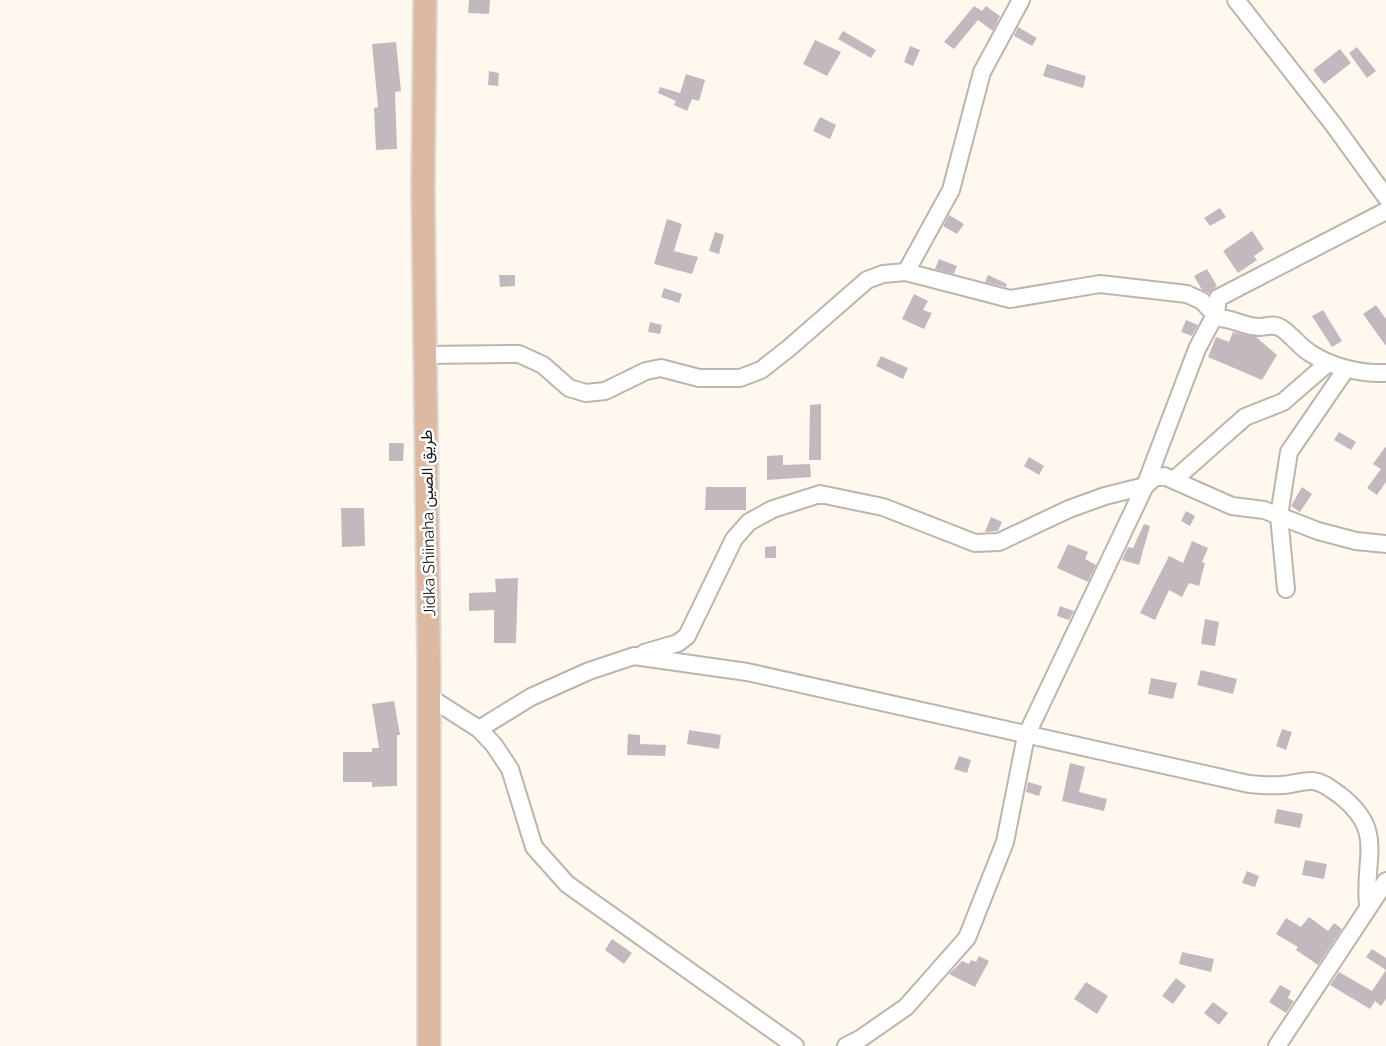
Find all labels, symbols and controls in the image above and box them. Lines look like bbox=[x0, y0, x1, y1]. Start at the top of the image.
street label: Jidka Shiinaha طريق الصين bbox=[417, 430, 440, 616]

